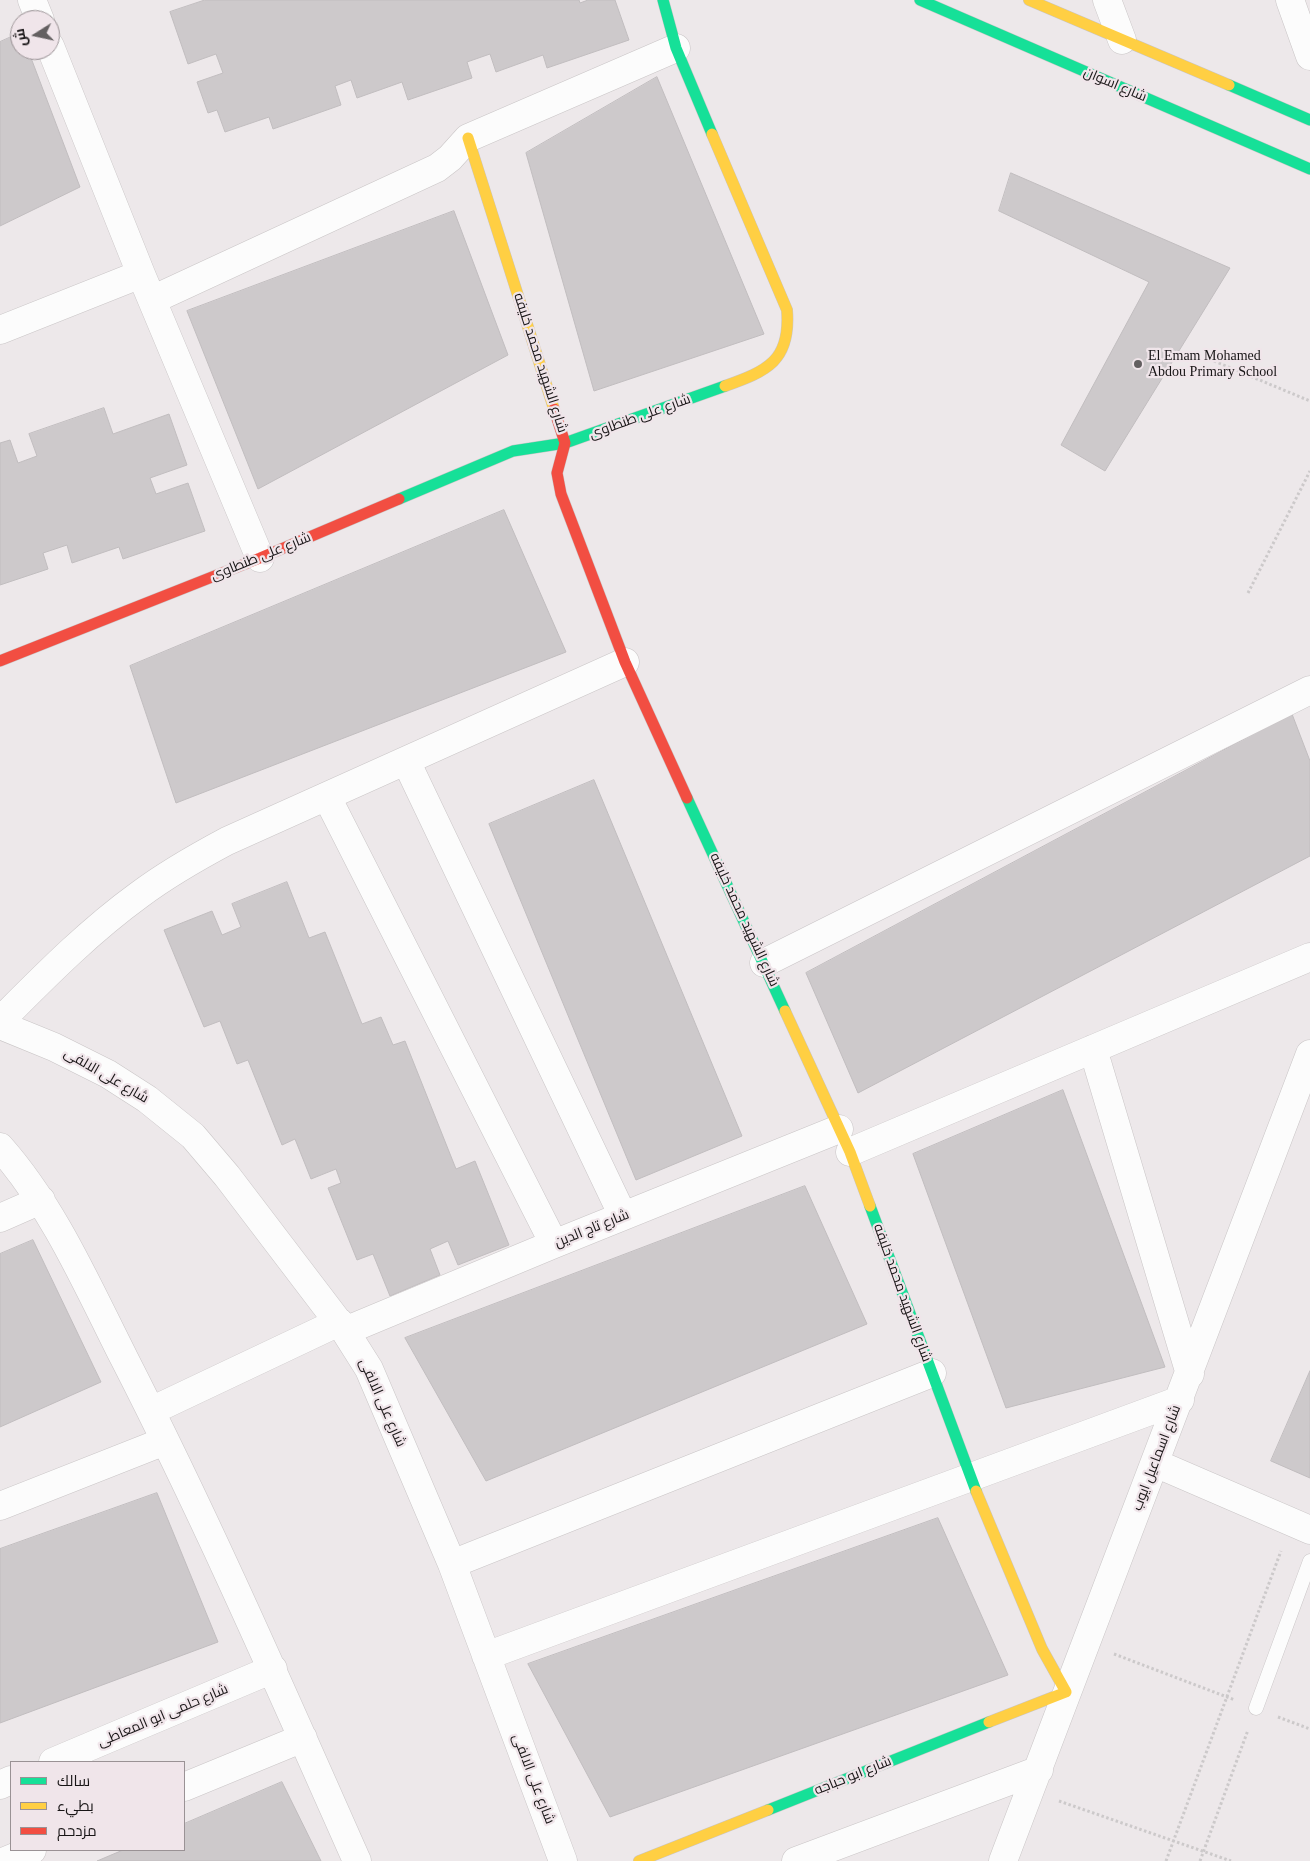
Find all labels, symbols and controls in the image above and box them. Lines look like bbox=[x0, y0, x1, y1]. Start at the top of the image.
north arrow bbox=[10, 10, 60, 60]
text: ش bbox=[12, 27, 30, 48]
street label: شارع اسوان bbox=[1081, 64, 1149, 106]
street label: شارع الشهيد محمد خليفه bbox=[509, 291, 571, 435]
place label: El Emam Mohamed Abdou Primary School bbox=[1148, 348, 1277, 381]
marker: El Emam Mohamed Abdou Primary School bbox=[1132, 358, 1144, 370]
street label: شارع على طنطاوى bbox=[587, 391, 693, 443]
street label: شارع على طنطاوى bbox=[209, 529, 313, 585]
street label: شارع الشهيد محمد خليفه bbox=[706, 850, 782, 990]
street label: شارع على الالفى bbox=[61, 1045, 151, 1107]
street label: شارع تاج الدين bbox=[552, 1206, 632, 1252]
street label: شارع الشهيد محمد خليفه bbox=[869, 1222, 935, 1364]
street label: شارع على الالفى bbox=[355, 1356, 409, 1450]
street label: شارع اسماعيل ايوب bbox=[1129, 1403, 1185, 1513]
street label: شارع حلمى ابو المعاطى bbox=[95, 1681, 231, 1751]
street label: شارع على الالفى bbox=[508, 1732, 558, 1826]
street label: شارع ابو حباجه bbox=[812, 1753, 894, 1799]
legend bbox=[10, 1761, 185, 1851]
text: سالك bbox=[57, 1773, 90, 1789]
text: بطيء bbox=[57, 1798, 94, 1814]
text: مزدحم bbox=[57, 1823, 97, 1839]

